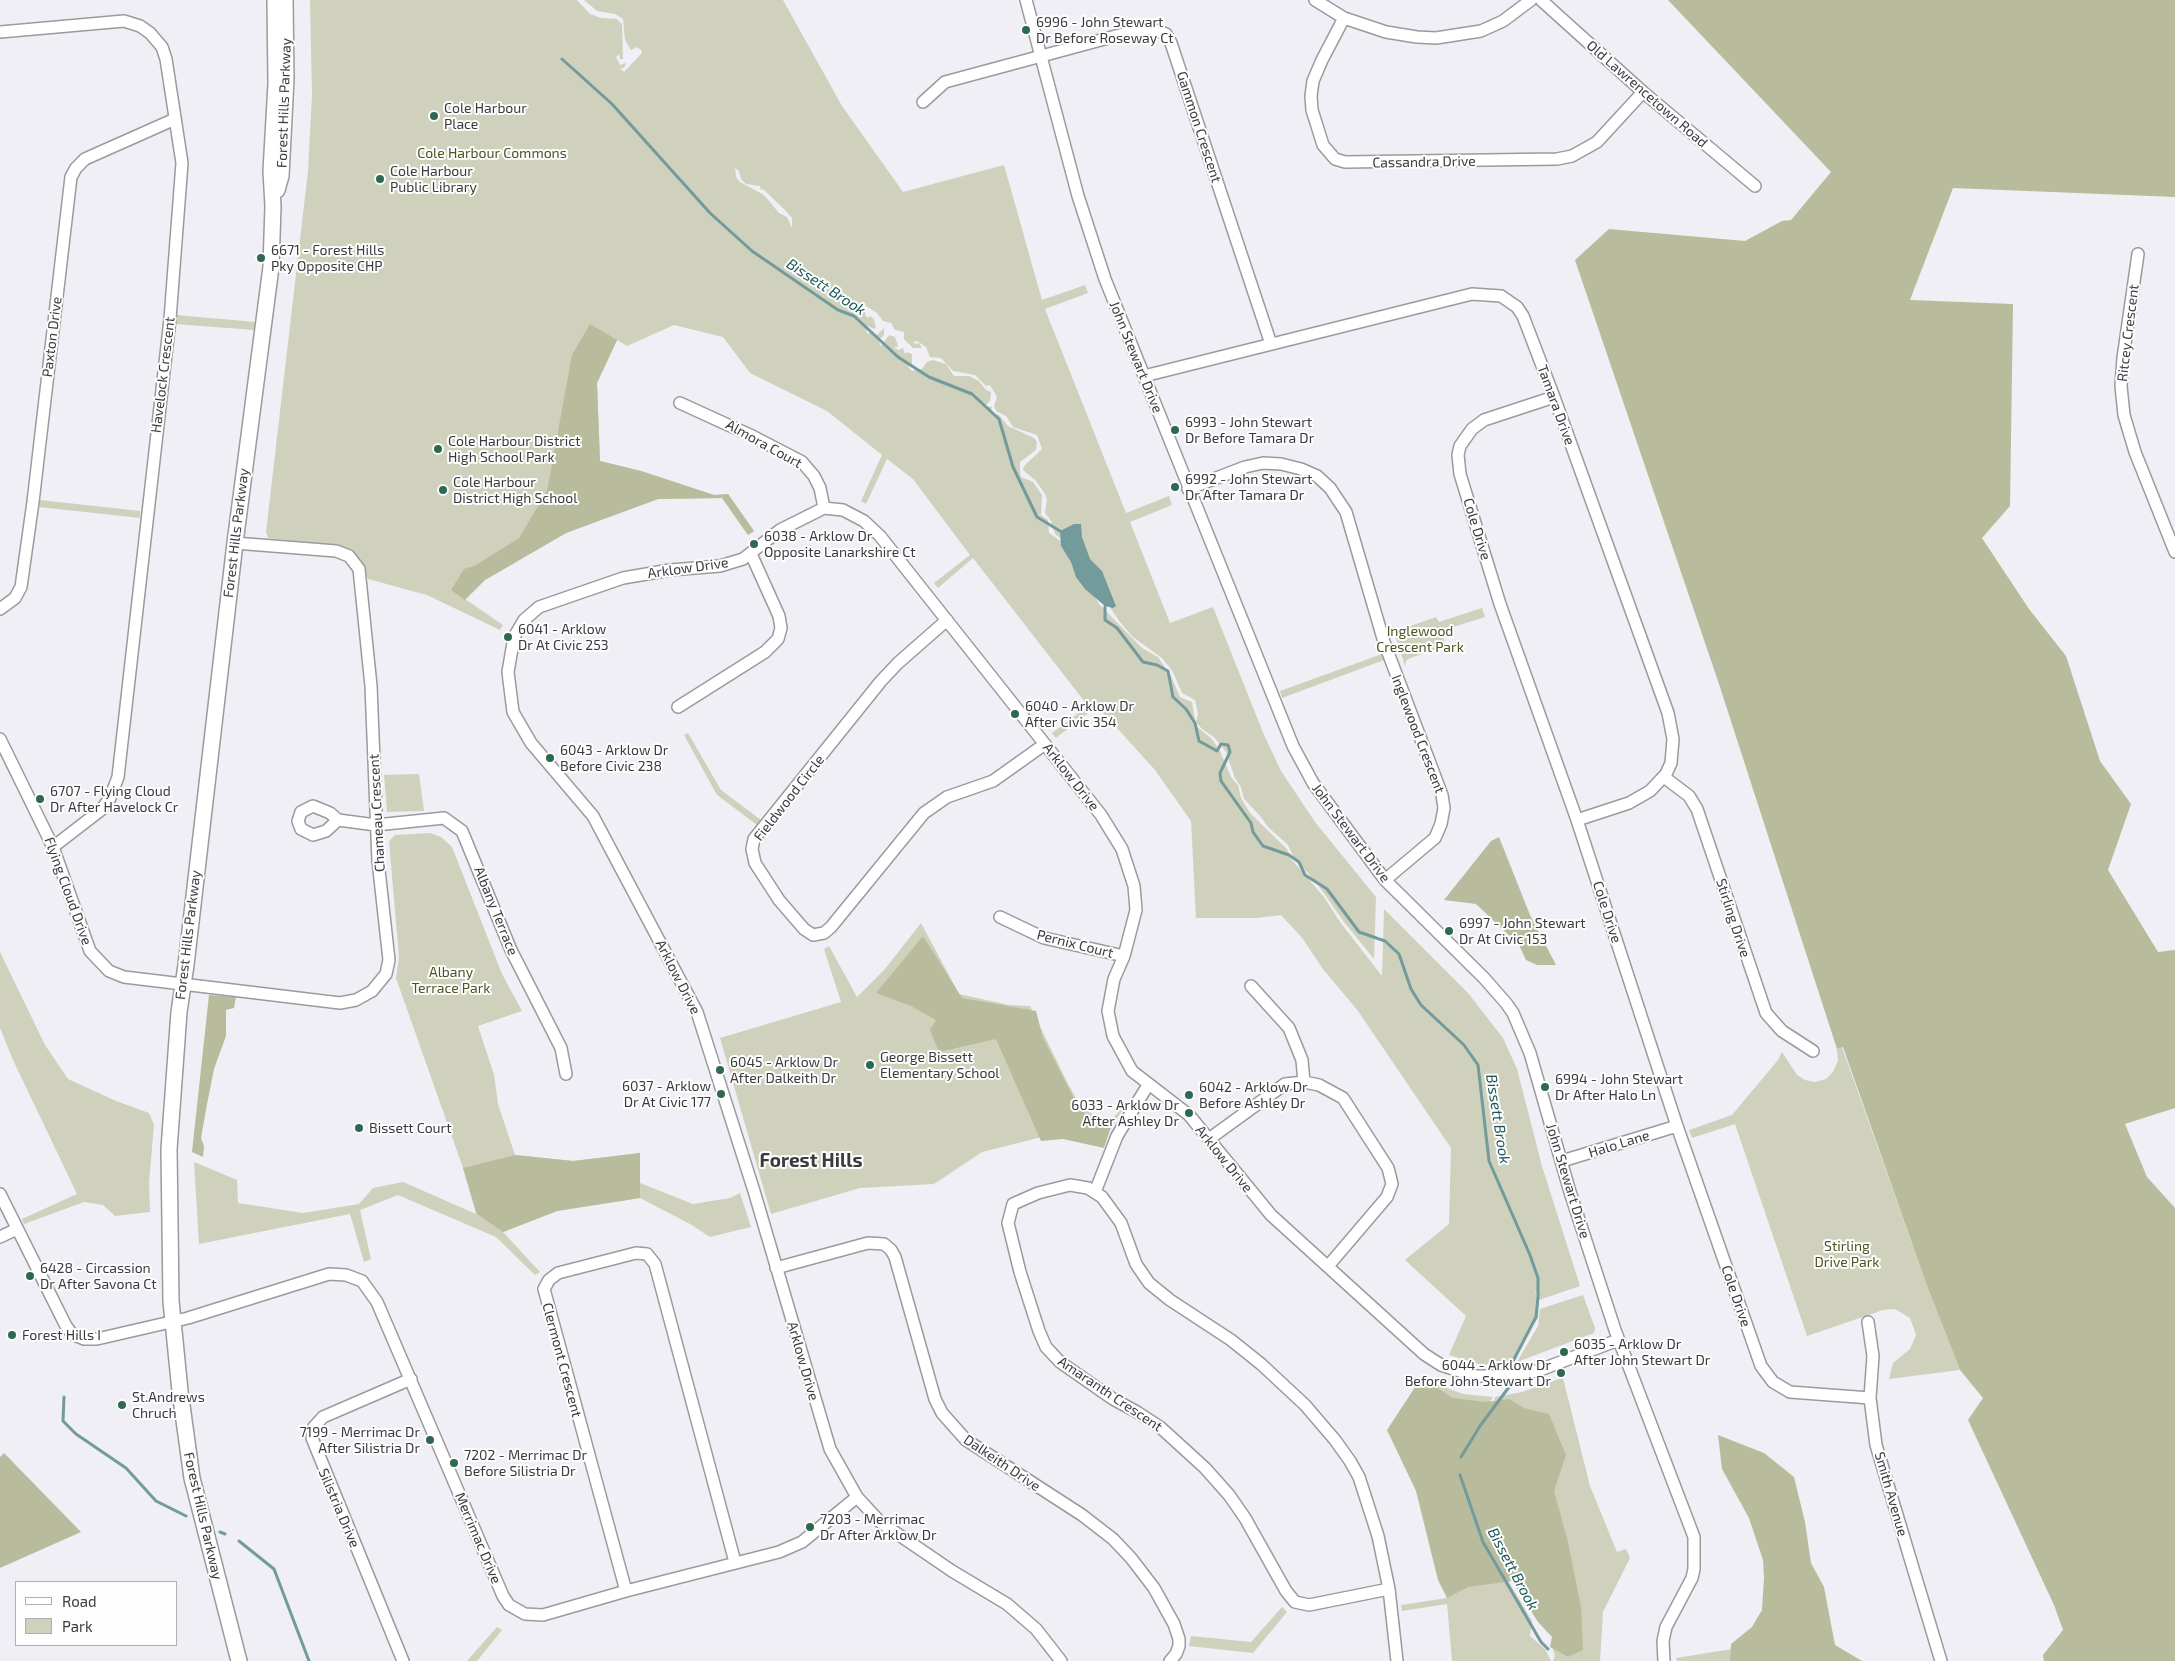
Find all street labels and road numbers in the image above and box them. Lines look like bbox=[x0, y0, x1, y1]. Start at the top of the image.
street label: Old Lawrencetown Road bbox=[1583, 37, 1711, 151]
street label: Forest Hills Parkway bbox=[273, 38, 295, 168]
street label: Gammon Crescent bbox=[1173, 69, 1225, 185]
street label: Cassandra Drive bbox=[1372, 153, 1476, 171]
street label: Ritcey Crescent bbox=[2114, 283, 2142, 383]
street label: Paxton Drive bbox=[39, 296, 65, 378]
street label: John Stewart Drive bbox=[1106, 299, 1166, 415]
street label: Havelock Crescent bbox=[148, 316, 178, 434]
street label: Tamara Drive bbox=[1534, 363, 1578, 447]
street label: Almora Court bbox=[723, 416, 805, 472]
street label: Forest Hills Parkway bbox=[220, 467, 252, 599]
street label: Cole Drive bbox=[1460, 496, 1494, 562]
street label: Arklow Drive bbox=[647, 554, 729, 582]
street label: Inglewood Crescent bbox=[1388, 672, 1448, 796]
street label: Arklow Drive bbox=[1039, 740, 1103, 814]
street label: Fieldwood Circle bbox=[750, 752, 828, 844]
street label: Chameau Crescent bbox=[366, 754, 388, 872]
street label: John Stewart Drive bbox=[1308, 780, 1394, 886]
street label: Flying Cloud Drive bbox=[41, 835, 95, 947]
street label: Albany Terrace bbox=[471, 864, 521, 958]
street label: Forest Hills Parkway bbox=[172, 869, 204, 1001]
street label: Stirling Drive bbox=[1712, 876, 1754, 960]
street label: Cole Drive bbox=[1589, 879, 1625, 945]
street label: Pernix Court bbox=[1035, 926, 1115, 962]
street label: Arklow Drive bbox=[652, 937, 704, 1017]
street label: Arklow Drive bbox=[1192, 1122, 1256, 1196]
street label: John Stewart Drive bbox=[1543, 1122, 1593, 1240]
street label: Halo Lane bbox=[1587, 1127, 1651, 1161]
street label: Cole Drive bbox=[1718, 1263, 1754, 1329]
street label: Clermont Crescent bbox=[539, 1301, 585, 1419]
street label: Arklow Drive bbox=[784, 1320, 822, 1402]
street label: Amaranth Crescent bbox=[1055, 1353, 1165, 1435]
street label: Dalkeith Drive bbox=[960, 1431, 1044, 1495]
street label: Smith Avenue bbox=[1871, 1450, 1911, 1538]
street label: Forest Hills Parkway bbox=[180, 1451, 226, 1581]
street label: Silistria Drive bbox=[315, 1466, 363, 1550]
street label: Merrimac Drive bbox=[451, 1490, 505, 1586]

